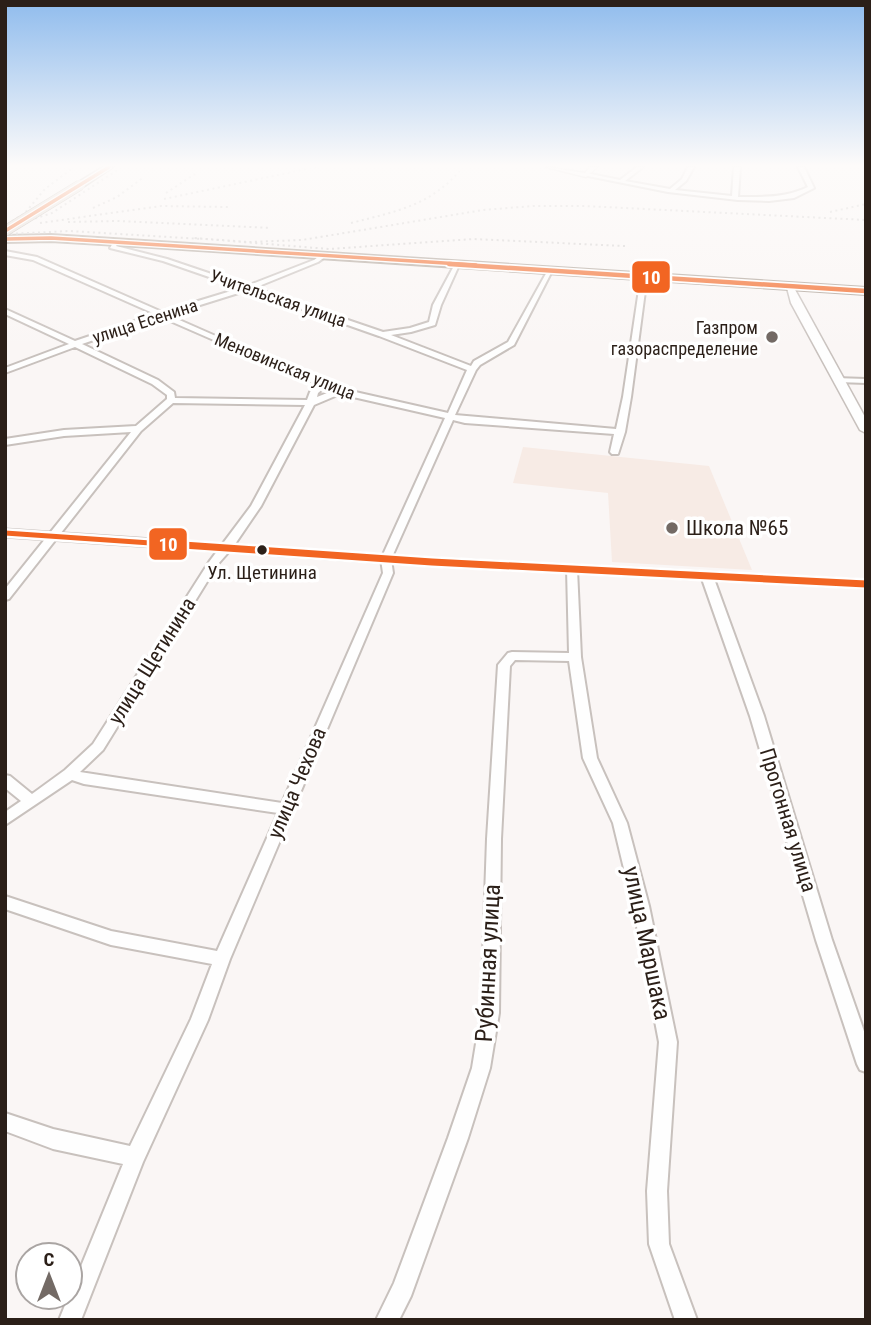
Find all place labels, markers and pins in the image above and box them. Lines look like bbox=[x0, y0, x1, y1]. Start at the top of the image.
place label: Газпром газораспределение bbox=[611, 317, 758, 359]
marker: Газпром газораспределение bbox=[764, 329, 780, 345]
place label: Школа №65 bbox=[686, 516, 788, 540]
marker: Школа №65 bbox=[664, 520, 680, 536]
marker: Ул. Щетинина bbox=[255, 543, 269, 557]
place label: Ул. Щетинина bbox=[207, 561, 317, 584]

